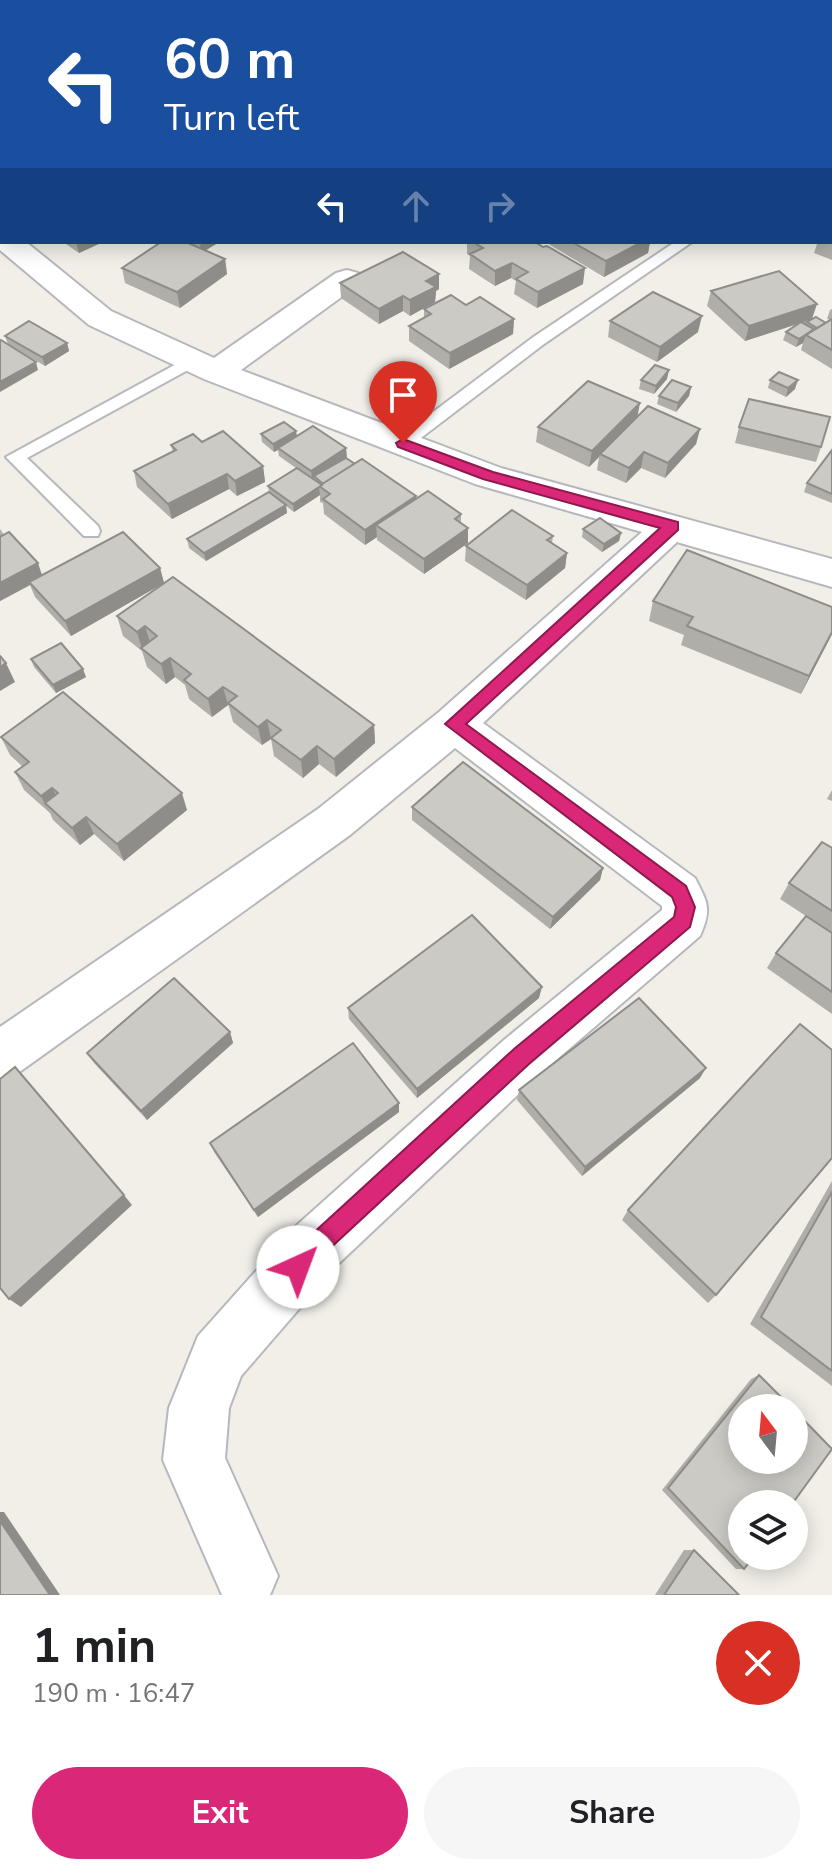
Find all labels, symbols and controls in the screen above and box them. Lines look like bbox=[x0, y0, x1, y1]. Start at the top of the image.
text: 60 m bbox=[164, 21, 295, 98]
icon: left bbox=[32, 32, 136, 136]
text: Turn left bbox=[164, 94, 299, 143]
icon: left bbox=[310, 184, 354, 228]
icon: ahead bbox=[394, 184, 438, 228]
icon: right bbox=[478, 184, 522, 228]
pin bbox=[369, 361, 437, 443]
icon: arrive bbox=[381, 373, 425, 417]
position arrow bbox=[256, 1225, 340, 1309]
north arrow bbox=[728, 1394, 808, 1474]
map controls bbox=[728, 1394, 808, 1570]
button: layers bbox=[728, 1490, 808, 1570]
text: 1 min bbox=[32, 1613, 156, 1679]
button: close bbox=[716, 1621, 800, 1705]
text: 190 m · 16:47 bbox=[32, 1676, 195, 1711]
button: Exit bbox=[32, 1767, 408, 1859]
button: Share bbox=[424, 1767, 800, 1859]

